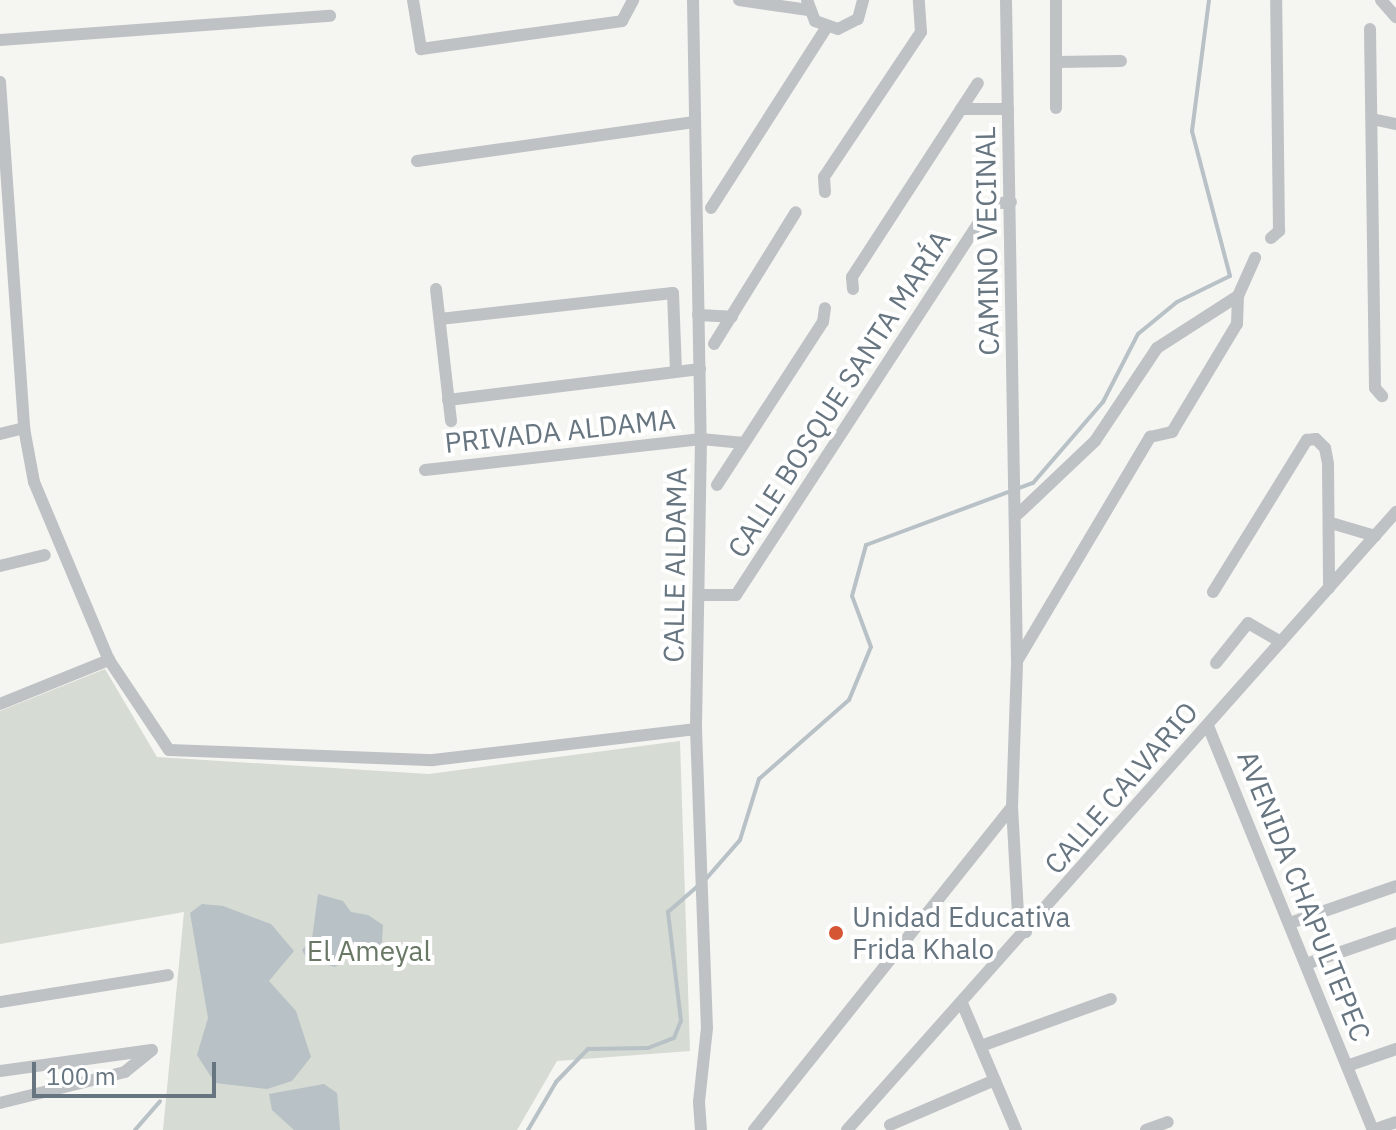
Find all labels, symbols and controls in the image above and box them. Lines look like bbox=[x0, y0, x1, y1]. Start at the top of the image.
street label: CAMINO VECINAL bbox=[968, 126, 1006, 356]
street label: CALLE BOSQUE SANTA MARÍA bbox=[721, 224, 957, 564]
street label: PRIVADA ALDAMA bbox=[443, 402, 677, 460]
street label: CALLE ALDAMA bbox=[656, 467, 694, 663]
street label: CALLE CALVARIO bbox=[1037, 695, 1205, 881]
street label: AVENIDA CHAPULTEPEC bbox=[1230, 746, 1378, 1046]
place label: Unidad Educativa Frida Khalo bbox=[852, 900, 1070, 966]
marker: Unidad Educativa Frida Khalo bbox=[827, 924, 845, 942]
park label: El Ameyal bbox=[307, 934, 431, 968]
scale bar bbox=[36, 1046, 220, 1096]
text: 100 m bbox=[46, 1060, 116, 1092]

